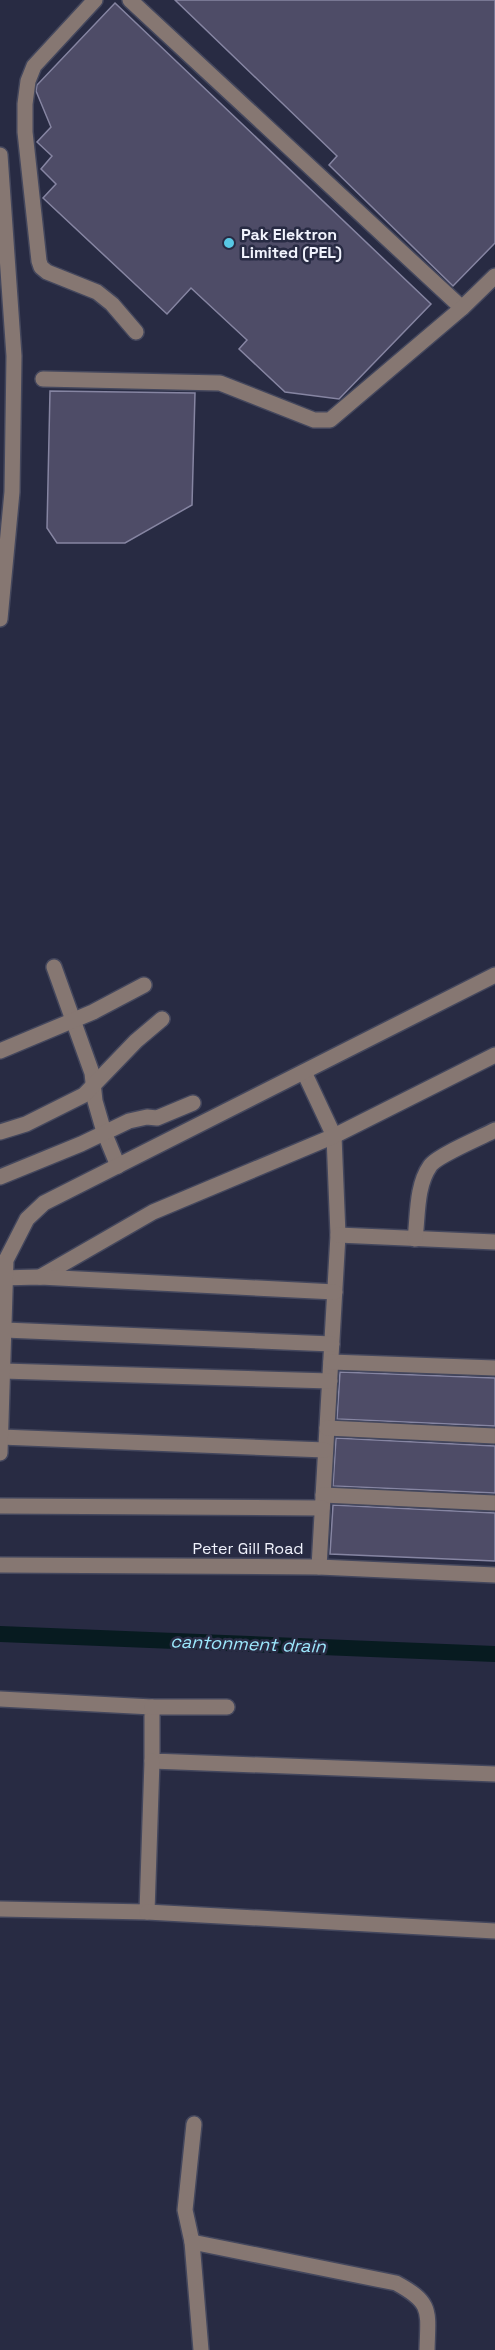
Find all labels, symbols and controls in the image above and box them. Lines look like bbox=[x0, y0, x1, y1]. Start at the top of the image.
place label: Pak Elektron Limited (PEL) bbox=[241, 224, 342, 263]
marker: Pak Elektron Limited (PEL) bbox=[222, 236, 236, 250]
street label: Peter Gill Road bbox=[193, 1538, 303, 1559]
water label: cantonment drain bbox=[170, 1629, 327, 1658]

